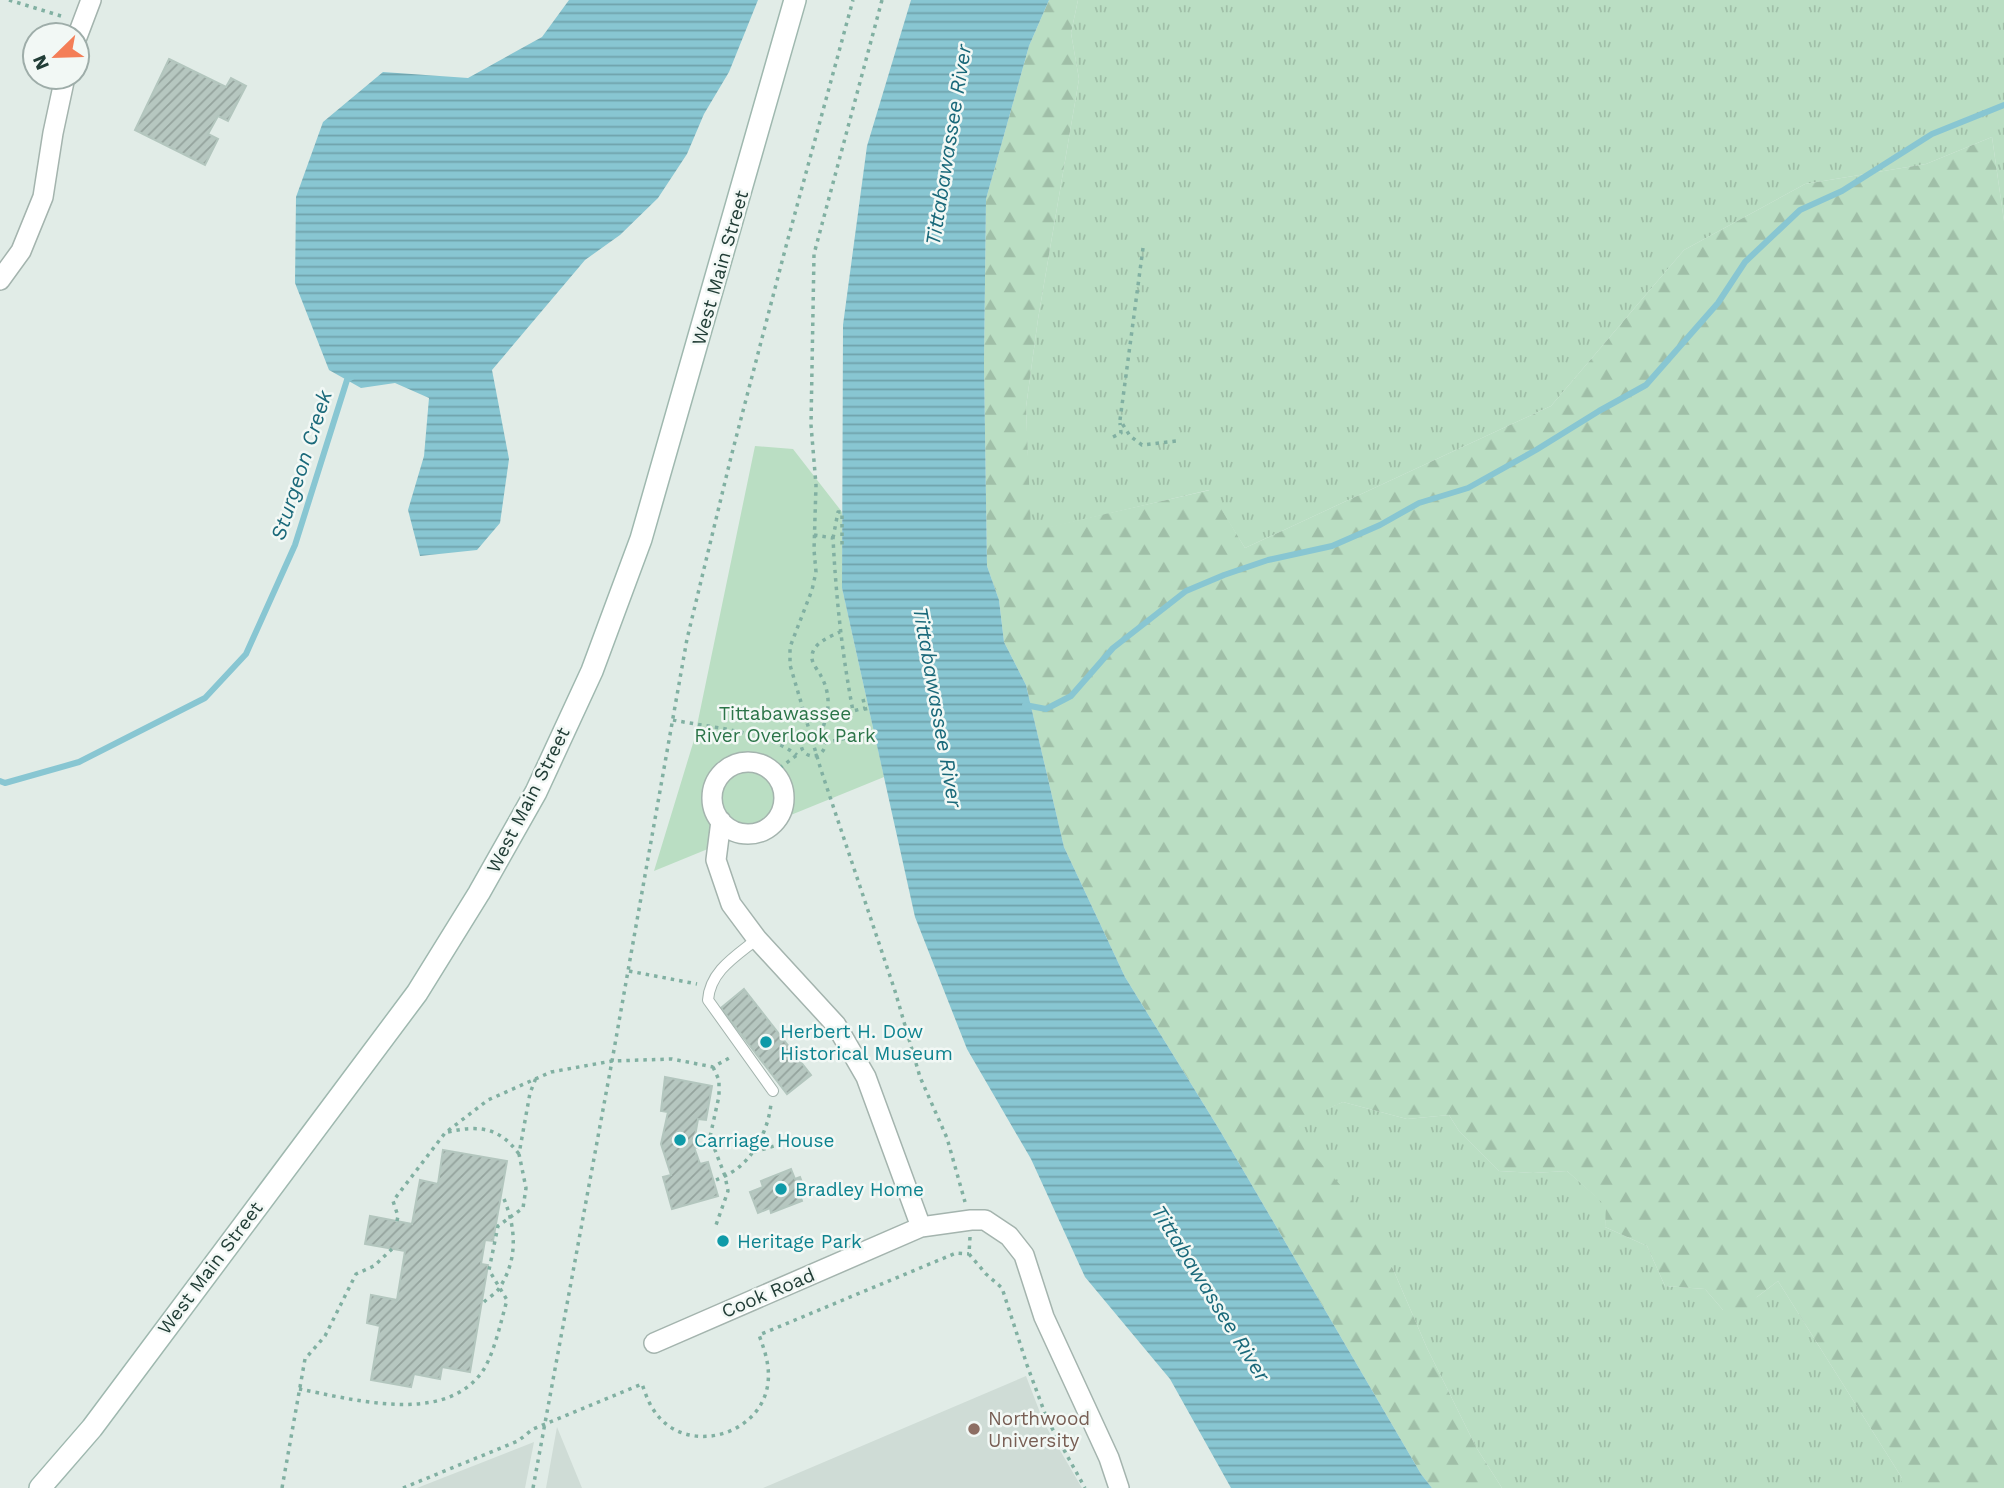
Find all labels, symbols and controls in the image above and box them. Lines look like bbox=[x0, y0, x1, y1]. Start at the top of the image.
north arrow bbox=[21, 21, 91, 91]
water label: Tittabawassee River bbox=[920, 42, 976, 247]
text: N bbox=[27, 51, 54, 73]
street label: West Main Street bbox=[687, 188, 753, 348]
water label: Sturgeon Creek bbox=[265, 386, 337, 543]
water label: Tittabawassee River bbox=[908, 605, 968, 810]
park label: Tittabawassee River Overlook Park bbox=[694, 702, 876, 747]
street label: West Main Street bbox=[481, 723, 575, 877]
place label: Herbert H. Dow Historical Museum bbox=[780, 1020, 953, 1065]
marker: Herbert H. Dow Historical Museum bbox=[758, 1034, 774, 1050]
place label: Carriage House bbox=[694, 1129, 835, 1152]
marker: Carriage House bbox=[672, 1132, 688, 1148]
place label: Bradley Home bbox=[795, 1178, 924, 1201]
marker: Bradley Home bbox=[773, 1181, 789, 1197]
street label: West Main Street bbox=[153, 1197, 267, 1339]
water label: Tittabawassee River bbox=[1147, 1200, 1276, 1387]
place label: Heritage Park bbox=[737, 1230, 862, 1253]
marker: Heritage Park bbox=[715, 1233, 731, 1249]
street label: Cook Road bbox=[718, 1263, 818, 1323]
place label: Northwood University bbox=[988, 1407, 1090, 1452]
marker: Northwood University bbox=[966, 1421, 982, 1437]

